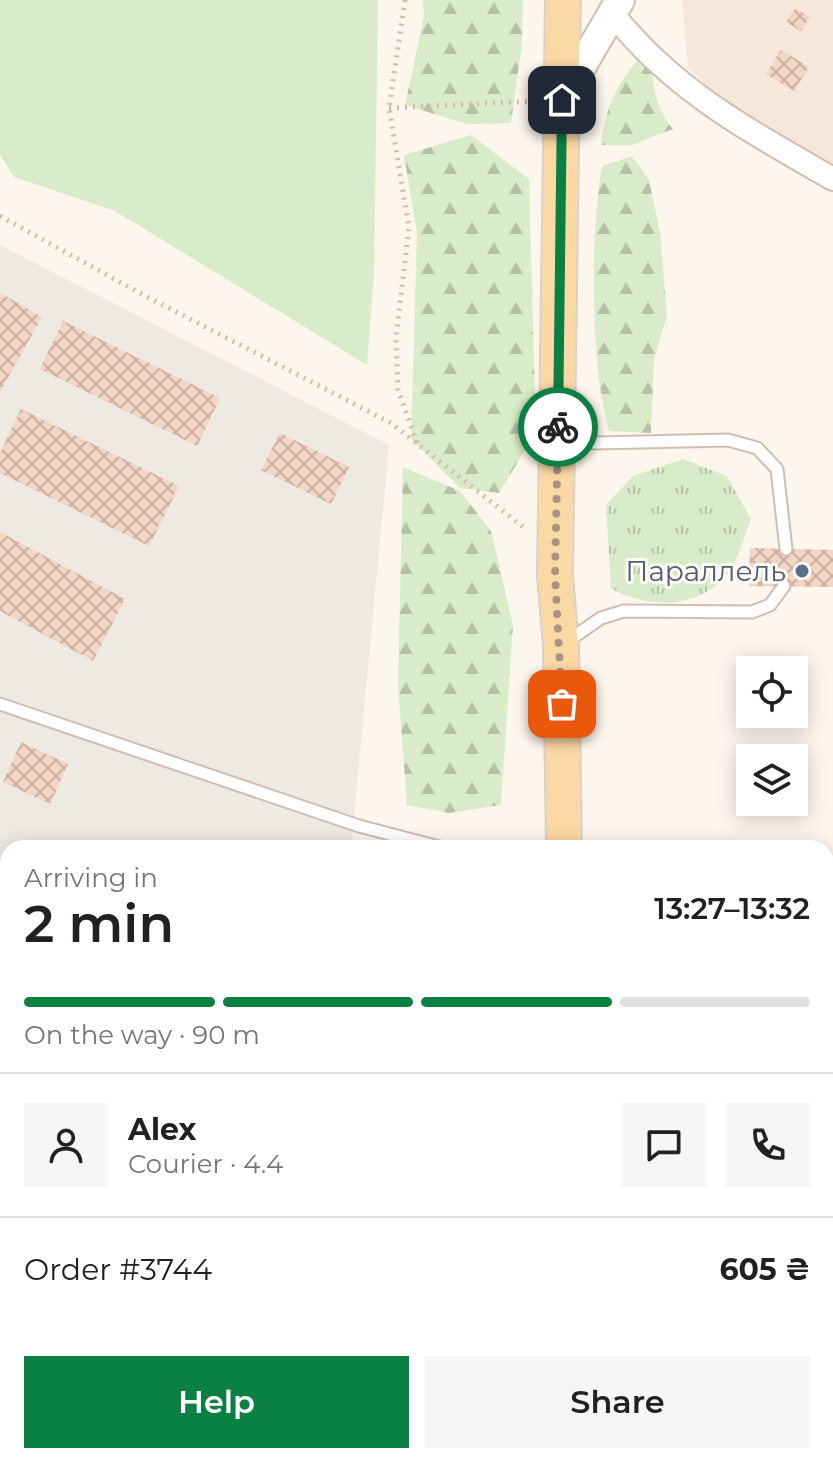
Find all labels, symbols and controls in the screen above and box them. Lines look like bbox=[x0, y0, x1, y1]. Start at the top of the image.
pin bbox=[528, 66, 596, 134]
icon: home bbox=[540, 78, 584, 122]
courier bbox=[518, 387, 598, 467]
icon: bike bbox=[536, 405, 580, 449]
place label: Параллель bbox=[625, 554, 786, 588]
marker: Параллель bbox=[793, 562, 811, 580]
map controls bbox=[736, 656, 808, 816]
button: locate bbox=[736, 656, 808, 728]
pin bbox=[528, 670, 596, 738]
icon: bag bbox=[540, 682, 584, 726]
button: layers bbox=[736, 744, 808, 816]
text: Arriving in bbox=[24, 862, 158, 894]
text: 13:27–13:32 bbox=[654, 890, 810, 927]
text: 2 min bbox=[24, 892, 174, 955]
text: On the way · 90 m bbox=[24, 1019, 260, 1051]
button: person bbox=[24, 1103, 108, 1187]
button: chat bbox=[622, 1103, 706, 1187]
button: phone bbox=[726, 1103, 810, 1187]
text: Alex bbox=[128, 1111, 196, 1148]
text: Courier · 4.4 bbox=[128, 1148, 283, 1180]
text: Order #3744 bbox=[24, 1251, 212, 1288]
text: 605 ₴ bbox=[719, 1251, 810, 1288]
button: Help bbox=[24, 1356, 409, 1448]
button: Share bbox=[425, 1356, 810, 1448]

